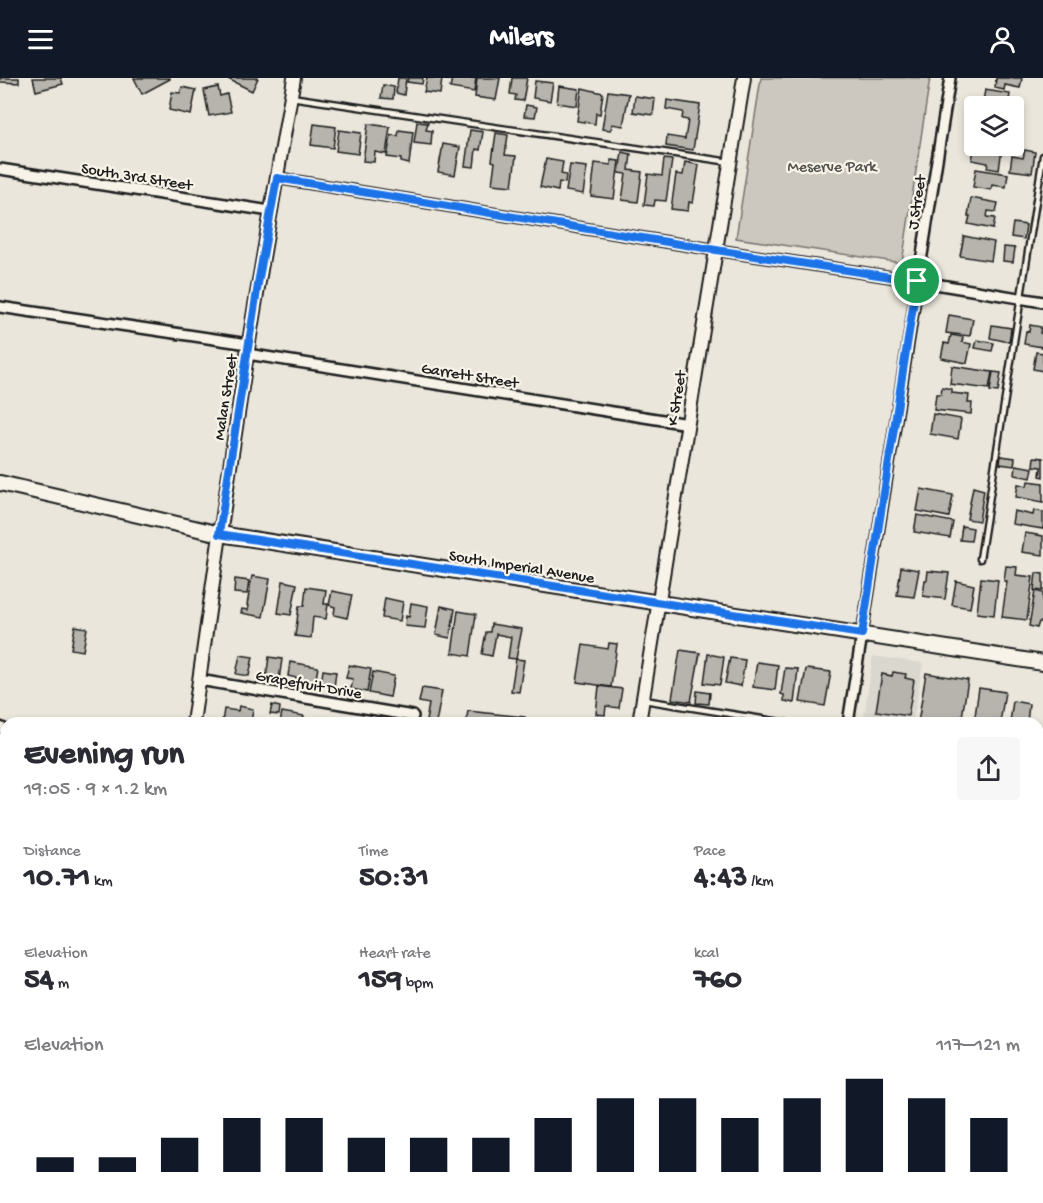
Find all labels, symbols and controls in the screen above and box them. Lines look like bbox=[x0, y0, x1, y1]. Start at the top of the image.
icon: menu bbox=[24, 23, 57, 56]
text: Milers bbox=[490, 23, 553, 55]
icon: person bbox=[986, 23, 1019, 56]
map controls bbox=[964, 96, 1024, 156]
button: layers bbox=[964, 96, 1024, 156]
park label: Meserve Park bbox=[788, 159, 878, 178]
street label: South 3rd Street bbox=[80, 160, 195, 197]
street label: J Street bbox=[905, 172, 932, 231]
pin bbox=[891, 255, 942, 306]
icon: arrive bbox=[900, 264, 933, 297]
street label: Malan Street bbox=[211, 352, 244, 442]
street label: Garrett Street bbox=[420, 360, 521, 395]
street label: K Street bbox=[665, 368, 692, 427]
street label: South Imperial Avenue bbox=[447, 548, 596, 589]
street label: Grapefruit Drive bbox=[254, 668, 364, 705]
text: Evening run bbox=[24, 737, 184, 775]
button: share bbox=[957, 737, 1020, 800]
text: 19:05 · 9 × 1.2 km bbox=[24, 779, 167, 802]
text: Distance bbox=[24, 843, 81, 862]
text: Time bbox=[359, 843, 388, 862]
text: Pace bbox=[694, 843, 725, 862]
text: 10.71 bbox=[24, 862, 90, 897]
text: 50:31 bbox=[359, 862, 429, 897]
text: 4:43 bbox=[694, 862, 747, 897]
text: km bbox=[90, 873, 113, 892]
text: /km bbox=[747, 873, 774, 892]
text: Elevation bbox=[24, 945, 88, 964]
text: Heart rate bbox=[359, 945, 431, 964]
text: kcal bbox=[694, 945, 719, 964]
text: 54 bbox=[24, 964, 54, 999]
text: 159 bbox=[359, 964, 402, 999]
text: 760 bbox=[694, 964, 742, 999]
text: m bbox=[54, 975, 69, 994]
text: bpm bbox=[402, 975, 433, 994]
text: Elevation bbox=[24, 1035, 104, 1058]
text: 117–121 m bbox=[936, 1035, 1020, 1058]

